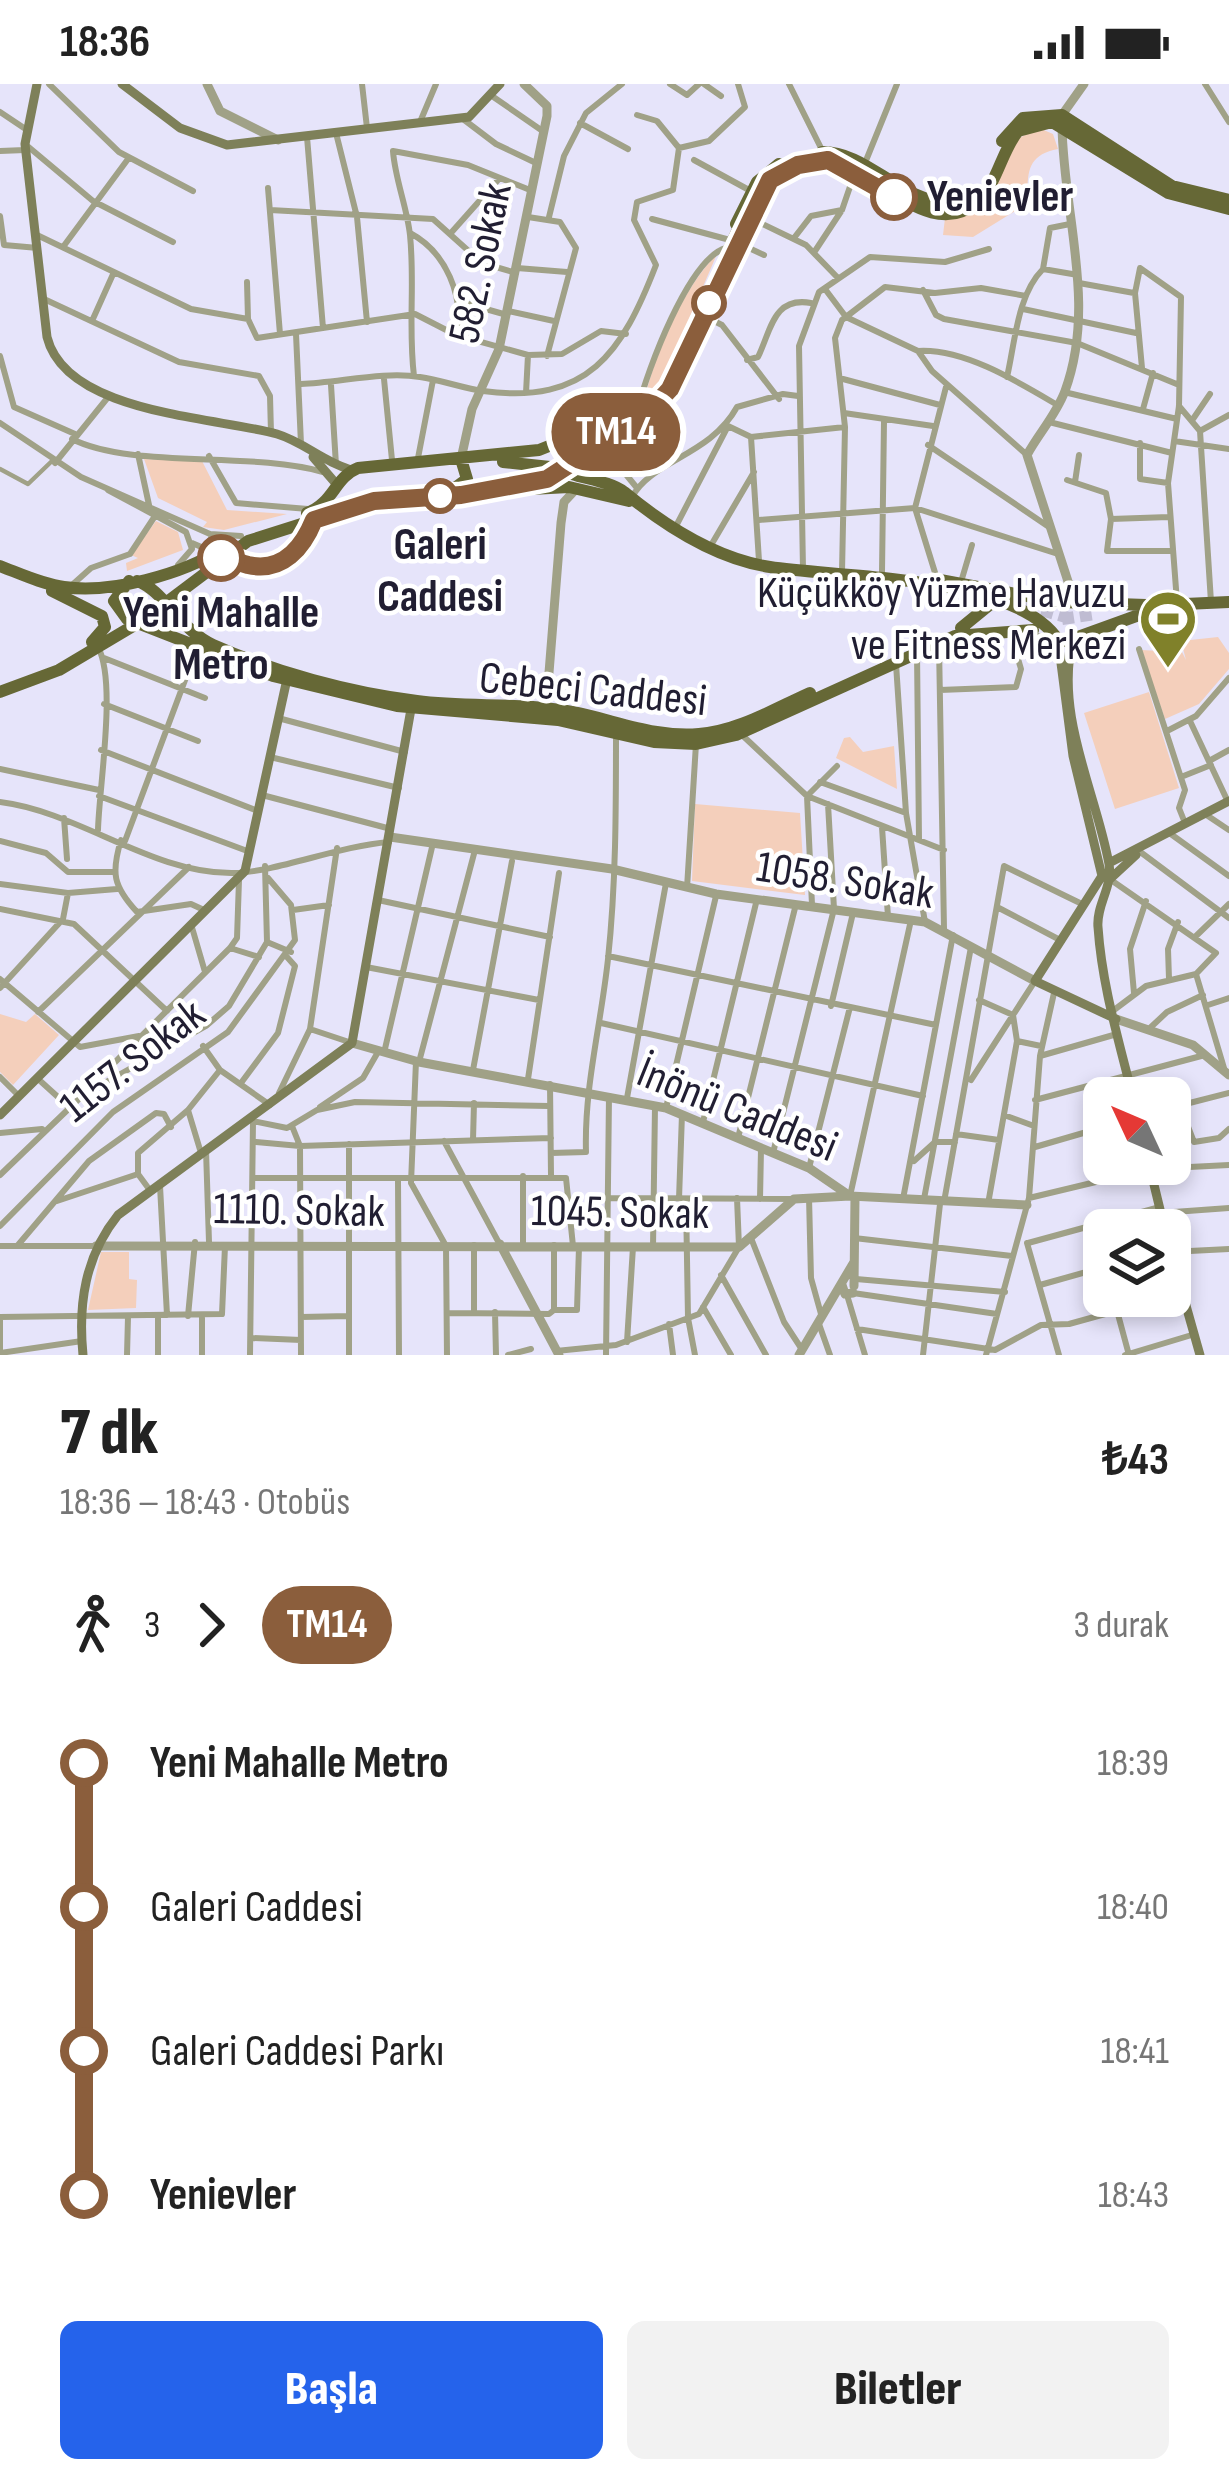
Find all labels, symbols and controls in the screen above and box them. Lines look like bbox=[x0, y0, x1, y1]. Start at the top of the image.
text: 18:36 bbox=[60, 15, 150, 70]
place label: Yenievler bbox=[927, 170, 1074, 225]
marker: Yenievler bbox=[872, 175, 916, 219]
street label: 582. Sokak bbox=[437, 178, 525, 348]
unlabelled marker bbox=[693, 287, 725, 319]
line badge: TM14 bbox=[532, 393, 700, 471]
text: TM14 bbox=[575, 406, 657, 457]
marker: Galeri Caddesi bbox=[424, 480, 456, 512]
place label: Galeri Caddesi bbox=[377, 518, 503, 625]
marker: Yeni Mahalle Metro bbox=[199, 536, 243, 580]
place label: Küçükköy Yüzme Havuzu ve Fitness Merkezi bbox=[757, 566, 1126, 673]
place label: Yeni Mahalle Metro bbox=[123, 586, 319, 693]
sports icon: Küçükköy Yüzme Havuzu ve Fitness Merkezi bbox=[1137, 588, 1199, 670]
street label: Cebeci Caddesi bbox=[477, 651, 709, 729]
street label: 1058. Sokak bbox=[752, 840, 938, 922]
street label: 1157. Sokak bbox=[50, 987, 216, 1135]
street label: İnönü Caddesi bbox=[629, 1045, 845, 1175]
north arrow bbox=[1083, 1077, 1191, 1185]
map controls bbox=[1083, 1077, 1191, 1317]
street label: 1110. Sokak bbox=[213, 1182, 385, 1240]
street label: 1045. Sokak bbox=[531, 1184, 709, 1242]
button: layers bbox=[1083, 1209, 1191, 1317]
text: 7 dk bbox=[60, 1394, 158, 1473]
text: ₺43 bbox=[1102, 1433, 1169, 1488]
text: 18:36 – 18:43 · Otobüs bbox=[60, 1479, 350, 1526]
icon: walk bbox=[60, 1592, 126, 1658]
icon: forward bbox=[178, 1592, 244, 1658]
text: TM14 bbox=[286, 1599, 368, 1650]
text: 3 bbox=[144, 1602, 160, 1649]
text: 3 durak bbox=[1073, 1602, 1169, 1649]
text: Yeni Mahalle Metro bbox=[150, 1736, 449, 1791]
text: 18:39 bbox=[1097, 1740, 1169, 1787]
text: Galeri Caddesi bbox=[150, 1880, 363, 1935]
text: 18:40 bbox=[1097, 1884, 1169, 1931]
text: Galeri Caddesi Parkı bbox=[150, 2024, 444, 2079]
text: 18:41 bbox=[1101, 2028, 1169, 2075]
text: Yenievler bbox=[150, 2168, 296, 2223]
text: 18:43 bbox=[1098, 2172, 1169, 2219]
button: Başla bbox=[60, 2321, 603, 2459]
button: Biletler bbox=[627, 2321, 1169, 2459]

